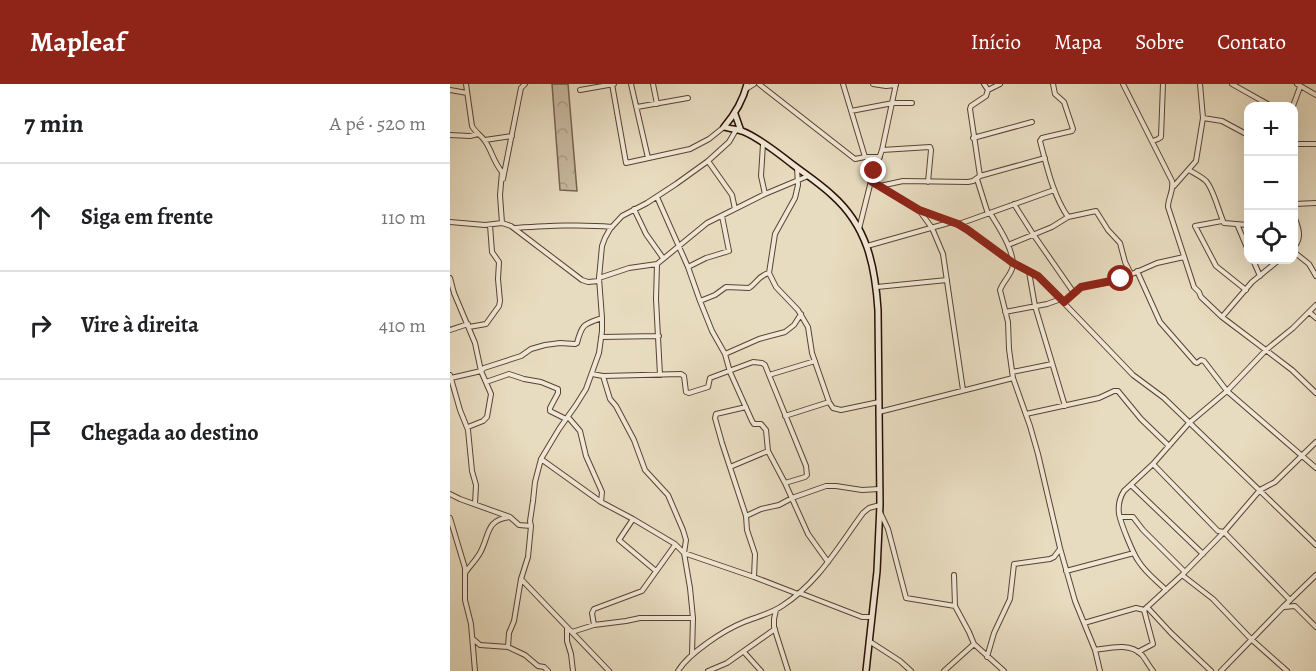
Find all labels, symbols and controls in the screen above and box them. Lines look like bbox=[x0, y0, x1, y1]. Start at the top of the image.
text: Mapleaf bbox=[30, 23, 125, 61]
text: Início bbox=[971, 28, 1021, 56]
text: Mapa bbox=[1054, 28, 1102, 56]
text: Sobre bbox=[1135, 28, 1184, 56]
text: Contato bbox=[1217, 28, 1286, 56]
map controls bbox=[1244, 102, 1298, 264]
button: + bbox=[1244, 102, 1298, 156]
text: 7 min bbox=[24, 106, 84, 141]
text: A pé · 520 m bbox=[330, 110, 426, 137]
button: − bbox=[1244, 156, 1298, 210]
route end bbox=[860, 157, 886, 183]
icon: ahead bbox=[24, 201, 57, 234]
text: Siga em frente bbox=[81, 202, 213, 232]
text: 110 m bbox=[381, 204, 426, 231]
button: locate bbox=[1244, 210, 1298, 264]
route start bbox=[1107, 265, 1133, 291]
icon: right bbox=[24, 309, 57, 342]
text: Vire à direita bbox=[81, 310, 199, 340]
text: 410 m bbox=[379, 312, 426, 339]
icon: arrive bbox=[24, 417, 57, 450]
text: Chegada ao destino bbox=[81, 418, 259, 448]

